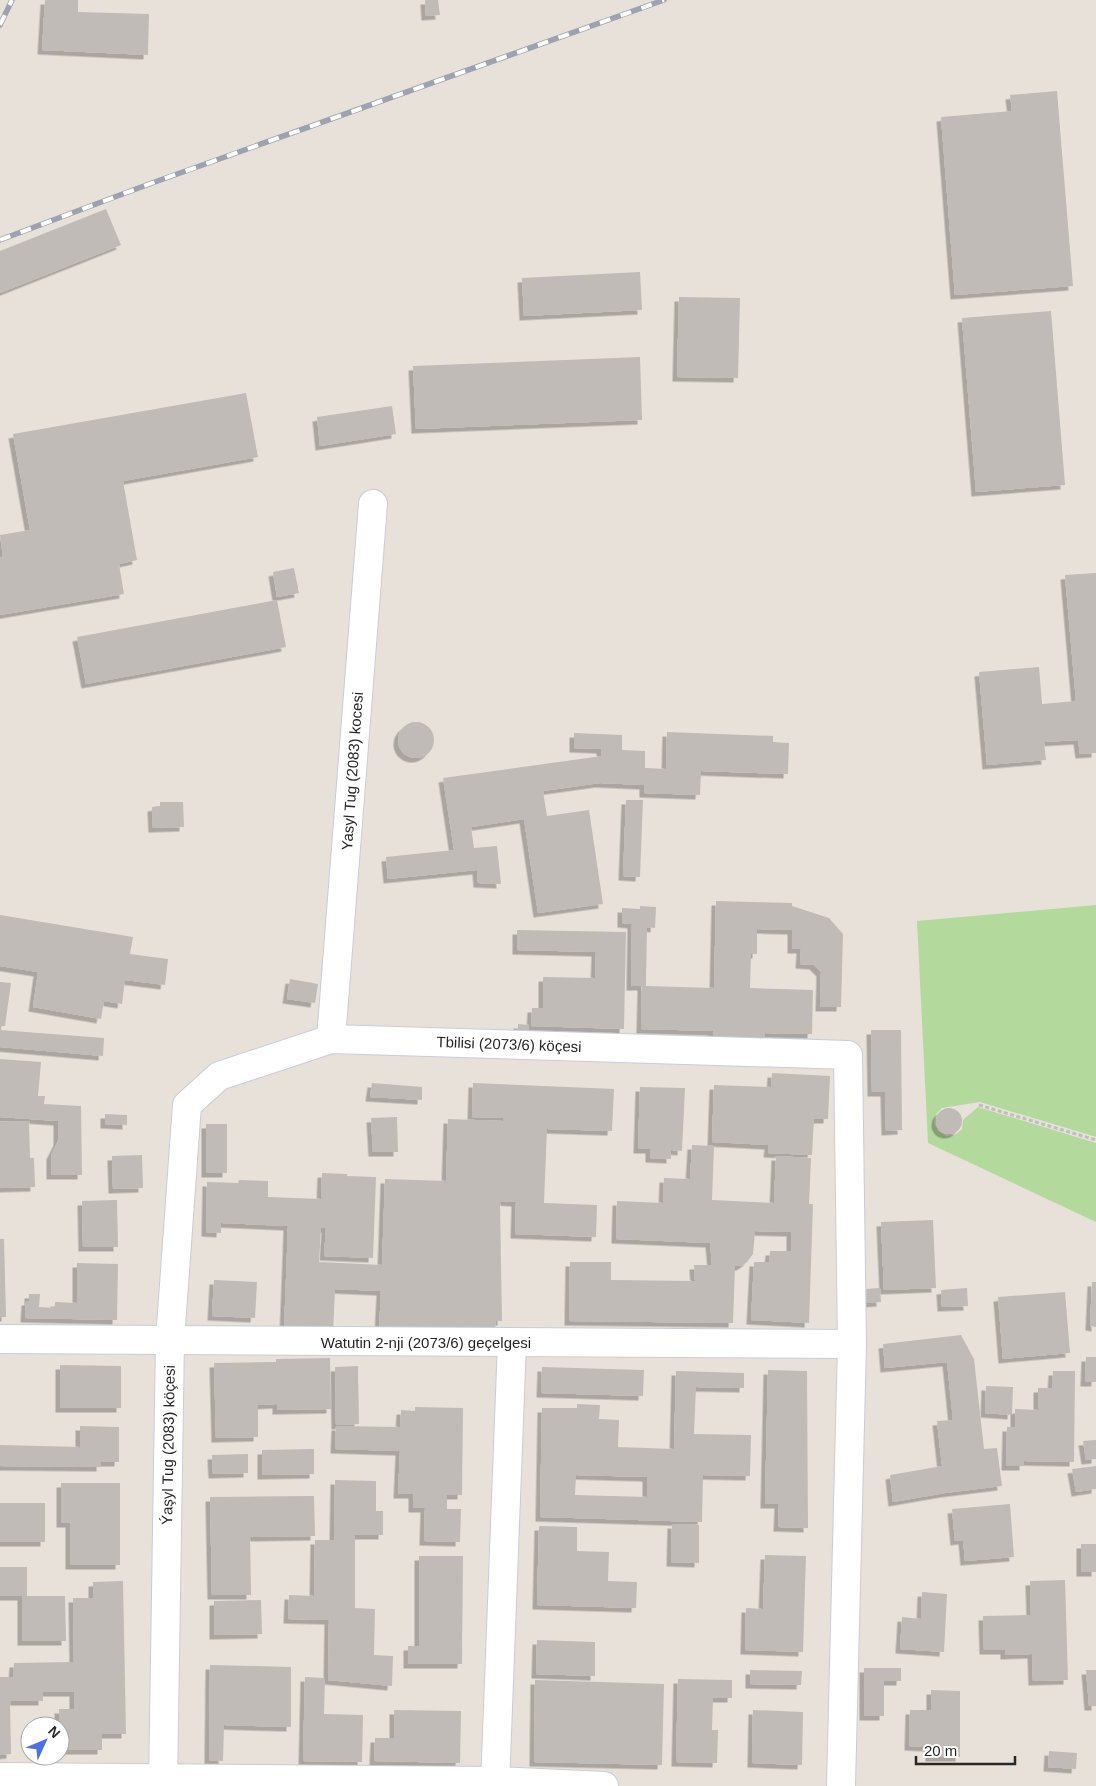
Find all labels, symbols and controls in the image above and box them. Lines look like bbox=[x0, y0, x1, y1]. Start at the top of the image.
street label: Yasyl Tug (2083) kocesi bbox=[338, 691, 366, 851]
street label: Tbilisi (2073/6) köçesi bbox=[436, 1033, 582, 1055]
street label: Watutin 2-nji (2073/6) geçelgesi bbox=[321, 1334, 531, 1351]
street label: Ýaşyl Tug (2083) köçesi bbox=[158, 1365, 178, 1525]
north arrow bbox=[20, 1716, 70, 1766]
text: N bbox=[45, 1723, 64, 1741]
scale bar bbox=[916, 1734, 1015, 1766]
text: 20 m bbox=[924, 1742, 957, 1759]

